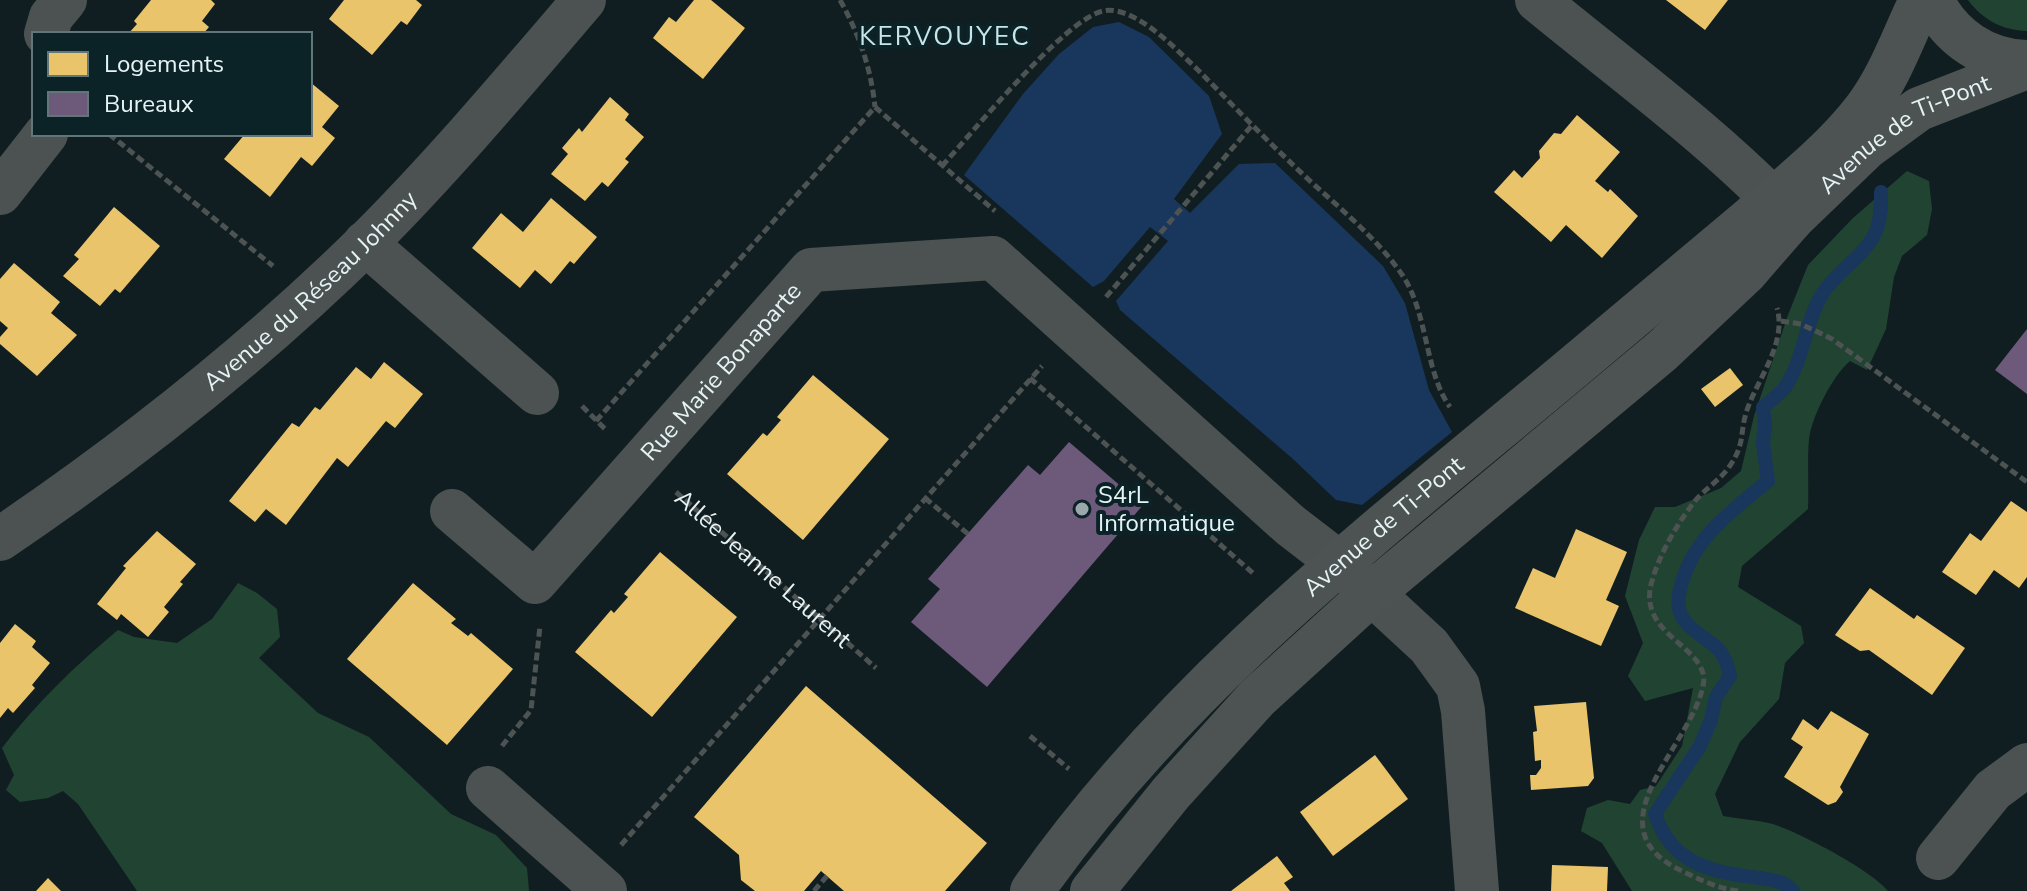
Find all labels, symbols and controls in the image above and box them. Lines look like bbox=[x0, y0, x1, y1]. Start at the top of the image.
district label: KERVOUYEC bbox=[859, 19, 1031, 54]
legend bbox=[32, 32, 312, 136]
text: Logements bbox=[104, 48, 224, 80]
street label: Avenue de Ti-Pont bbox=[1812, 67, 1995, 201]
text: Bureaux bbox=[104, 88, 194, 120]
street label: Avenue du Réseau Johnny bbox=[196, 183, 425, 398]
street label: Rue Marie Bonaparte bbox=[634, 276, 809, 468]
street label: Avenue de Ti-Pont bbox=[1296, 448, 1471, 604]
place label: S4rL Informatique bbox=[1098, 479, 1235, 539]
street label: Allée Jeanne Laurent bbox=[668, 482, 859, 655]
marker: S4rL Informatique bbox=[1073, 500, 1091, 518]

